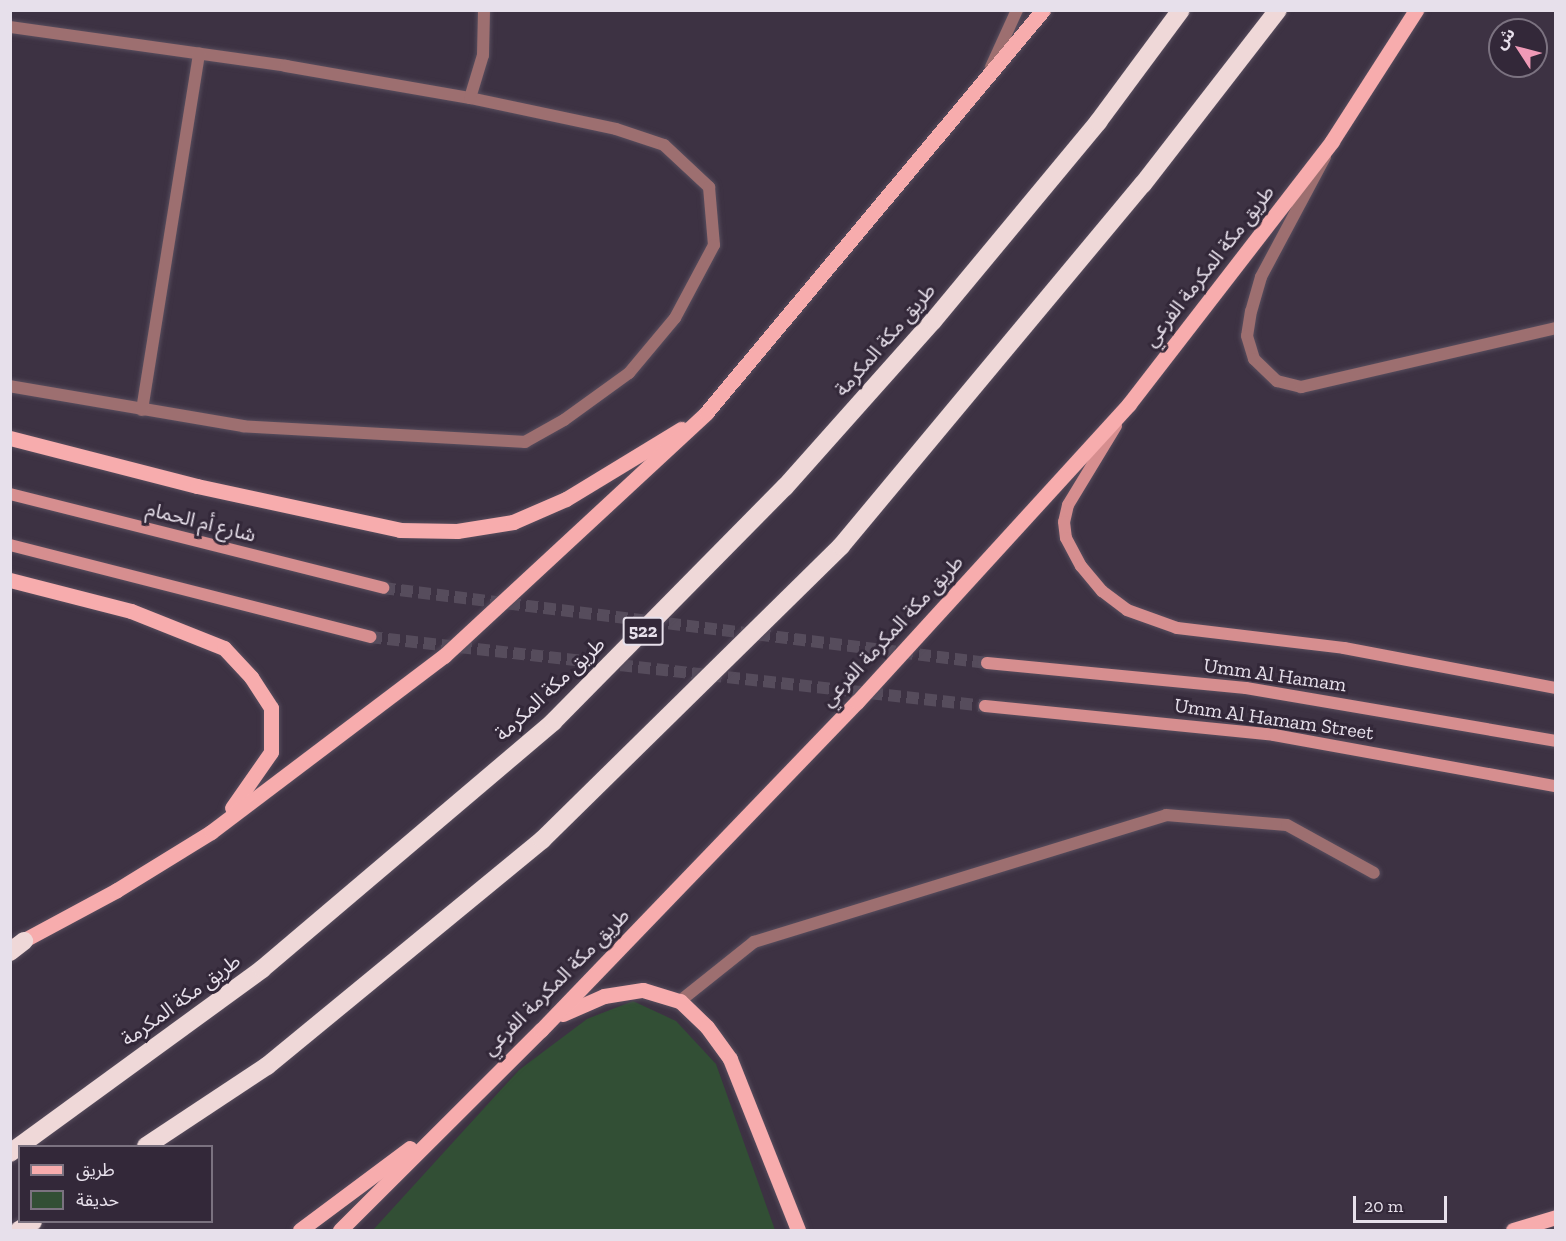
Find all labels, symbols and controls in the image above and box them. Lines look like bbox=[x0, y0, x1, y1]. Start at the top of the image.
north arrow bbox=[1488, 18, 1548, 78]
text: ش bbox=[1491, 24, 1519, 53]
street label: طريق مكة المكرمة الفرعي bbox=[1139, 181, 1279, 351]
street label: طريق مكة المكرمة bbox=[830, 279, 940, 401]
street label: شارع أم الحمام bbox=[144, 497, 258, 547]
street label: طريق مكة المكرمة الفرعي bbox=[816, 550, 968, 712]
road number: 522 bbox=[622, 616, 664, 646]
street label: طريق مكة المكرمة bbox=[490, 632, 610, 746]
street label: Umm Al Hamam bbox=[1202, 653, 1348, 697]
street label: Umm Al Hamam Street bbox=[1172, 693, 1376, 745]
street label: طريق مكة المكرمة الفرعي bbox=[477, 903, 635, 1061]
street label: طريق مكة المكرمة bbox=[117, 949, 245, 1051]
legend bbox=[18, 1145, 213, 1223]
text: طريق bbox=[76, 1159, 115, 1181]
scale bar bbox=[1356, 1184, 1450, 1222]
text: حديقة bbox=[76, 1189, 119, 1211]
text: 20 m bbox=[1364, 1195, 1403, 1217]

